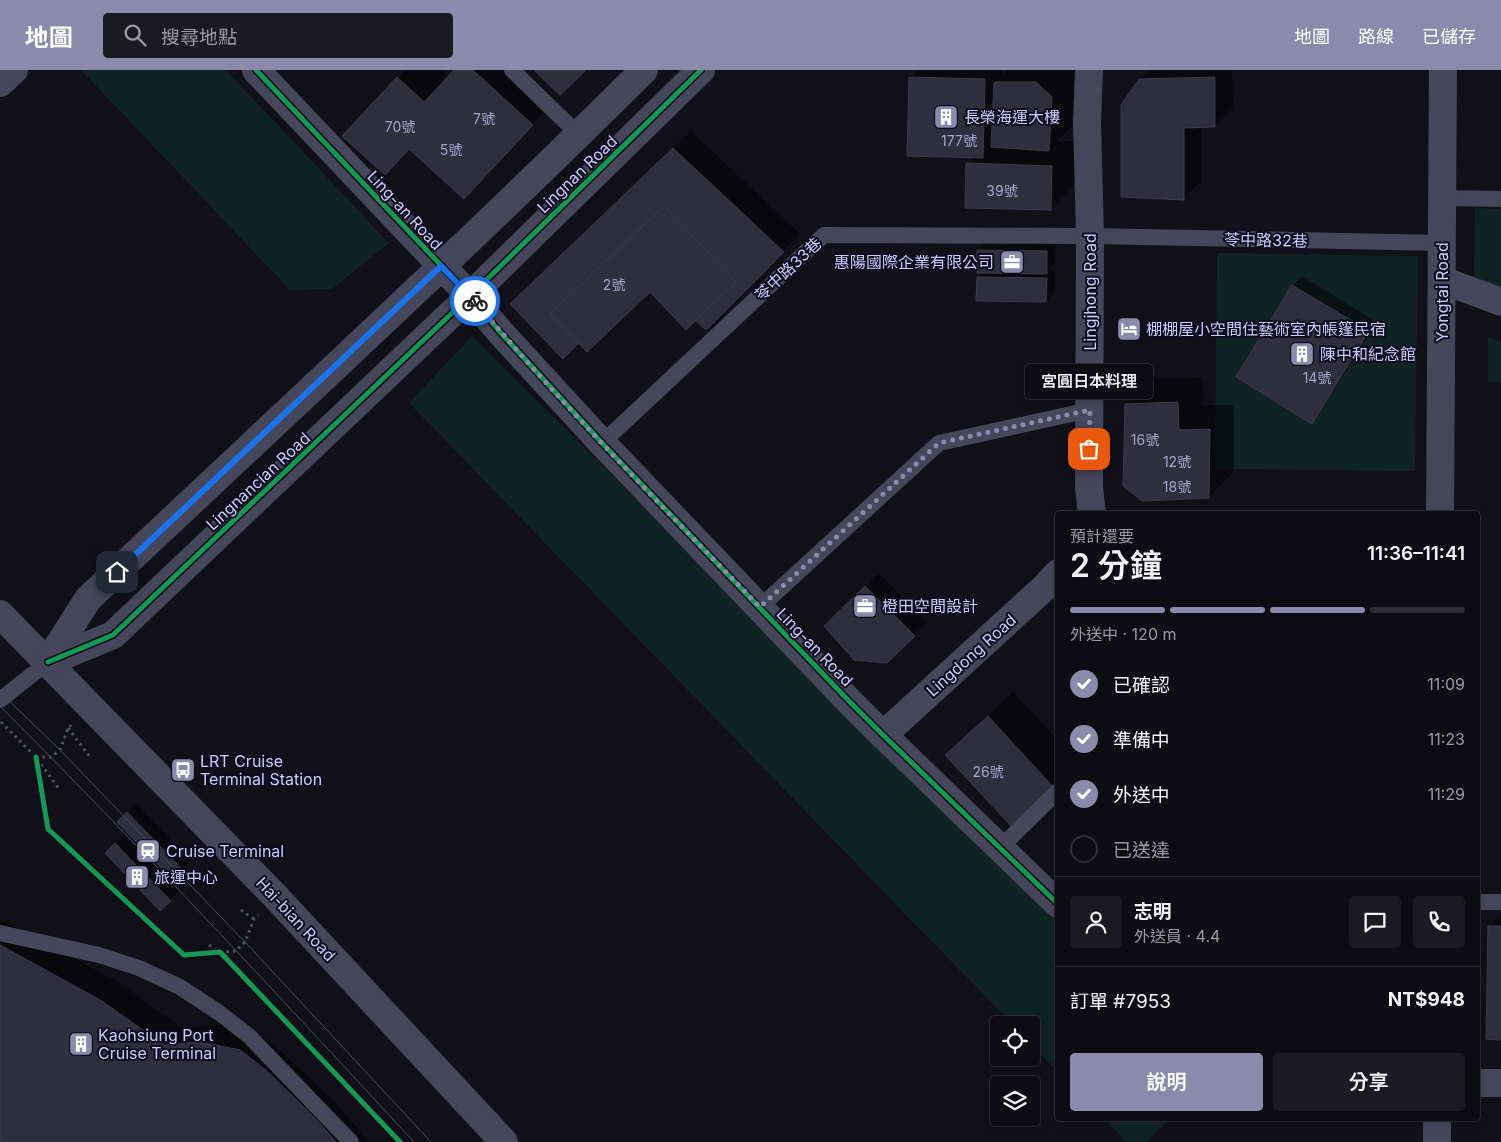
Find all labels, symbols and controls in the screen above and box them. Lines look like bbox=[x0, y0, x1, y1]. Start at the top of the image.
search box bbox=[103, 13, 453, 58]
icon: search bbox=[121, 21, 149, 49]
text: 地圖 bbox=[25, 23, 73, 52]
text: 搜尋地點 bbox=[161, 26, 237, 49]
text: 地圖 bbox=[1294, 26, 1330, 47]
text: 路線 bbox=[1358, 26, 1394, 47]
text: 已儲存 bbox=[1422, 26, 1476, 47]
building icon: 長榮海運大樓 bbox=[933, 104, 959, 130]
place label: 長榮海運大樓 bbox=[964, 107, 1060, 127]
house number: 7號 bbox=[473, 110, 495, 127]
house number: 70號 bbox=[385, 118, 415, 135]
street label: Lingnan Road bbox=[533, 131, 621, 217]
house number: 177號 bbox=[941, 132, 977, 149]
house number: 5號 bbox=[440, 141, 462, 158]
street label: Ling-an Road bbox=[363, 166, 447, 254]
house number: 39號 bbox=[986, 182, 1018, 199]
street label: 苓中路32巷 bbox=[1224, 229, 1308, 251]
street label: 苓中路33巷 bbox=[751, 233, 825, 305]
street label: Lingjhong Road bbox=[1080, 233, 1100, 351]
street label: Yongtai Road bbox=[1432, 242, 1452, 342]
office icon: 惠陽國際企業有限公司 bbox=[999, 249, 1025, 275]
place label: 惠陽國際企業有限公司 bbox=[834, 252, 994, 272]
courier bbox=[450, 276, 500, 326]
house number: 2號 bbox=[603, 276, 625, 293]
icon: bike bbox=[461, 287, 489, 315]
hotel icon: 棚棚屋小空間住藝術室內帳篷民宿 bbox=[1116, 316, 1142, 342]
place label: 棚棚屋小空間住藝術室內帳篷民宿 bbox=[1146, 319, 1386, 339]
building icon: 陳中和紀念館 bbox=[1289, 341, 1315, 367]
place label: 陳中和紀念館 bbox=[1320, 344, 1416, 364]
callout: 宮圓日本料理 bbox=[1025, 364, 1153, 399]
house number: 14號 bbox=[1303, 369, 1331, 386]
text: 宮圓日本料理 bbox=[1041, 371, 1137, 391]
street label: Lingnancian Road bbox=[202, 428, 314, 534]
pin bbox=[1068, 428, 1110, 470]
house number: 16號 bbox=[1131, 431, 1159, 448]
icon: bag bbox=[1075, 435, 1103, 463]
house number: 12號 bbox=[1163, 453, 1191, 470]
house number: 18號 bbox=[1163, 478, 1191, 495]
text: 預計還要 bbox=[1070, 526, 1134, 546]
text: 11:36–11:41 bbox=[1367, 542, 1465, 565]
text: 2 分鐘 bbox=[1070, 546, 1162, 585]
pin bbox=[96, 551, 138, 593]
icon: home bbox=[103, 558, 131, 586]
office icon: 橙田空間設計 bbox=[852, 593, 878, 619]
place label: 橙田空間設計 bbox=[882, 596, 978, 616]
street label: Ling-an Road bbox=[773, 604, 857, 690]
street label: Lingdong Road bbox=[922, 609, 1020, 701]
text: 外送中 · 120 m bbox=[1070, 624, 1177, 644]
icon: check bbox=[1070, 670, 1098, 698]
text: 已確認 bbox=[1113, 674, 1170, 697]
text: 11:09 bbox=[1427, 674, 1465, 694]
icon: check bbox=[1070, 725, 1098, 753]
text: 準備中 bbox=[1113, 729, 1170, 752]
text: 11:23 bbox=[1428, 729, 1465, 749]
place label: LRT Cruise Terminal Station bbox=[200, 751, 322, 789]
bus stop icon: LRT Cruise Terminal Station bbox=[170, 757, 196, 783]
house number: 26號 bbox=[972, 763, 1004, 780]
icon: check bbox=[1070, 780, 1098, 808]
text: 外送中 bbox=[1113, 784, 1170, 807]
text: 11:29 bbox=[1428, 784, 1465, 804]
station icon: Cruise Terminal bbox=[135, 838, 161, 864]
text: 已送達 bbox=[1113, 839, 1170, 862]
place label: Cruise Terminal bbox=[166, 841, 284, 861]
building icon: 旅運中心 bbox=[124, 864, 150, 890]
place label: 旅運中心 bbox=[154, 867, 218, 887]
street label: Hai-bian Road bbox=[252, 873, 340, 965]
button: person bbox=[1070, 896, 1122, 948]
button: chat bbox=[1349, 896, 1401, 948]
button: phone bbox=[1413, 896, 1465, 948]
text: 志明 bbox=[1134, 900, 1172, 923]
text: 外送員 · 4.4 bbox=[1134, 926, 1220, 946]
text: NT$948 bbox=[1388, 988, 1465, 1011]
text: 訂單 #7953 bbox=[1070, 990, 1171, 1013]
map controls bbox=[990, 1016, 1040, 1126]
button: locate bbox=[990, 1016, 1040, 1066]
place label: Kaohsiung Port Cruise Terminal bbox=[98, 1025, 216, 1063]
building icon: Kaohsiung Port Cruise Terminal bbox=[68, 1031, 94, 1057]
button: 說明 bbox=[1070, 1053, 1263, 1111]
button: 分享 bbox=[1273, 1053, 1465, 1111]
button: layers bbox=[990, 1076, 1040, 1126]

